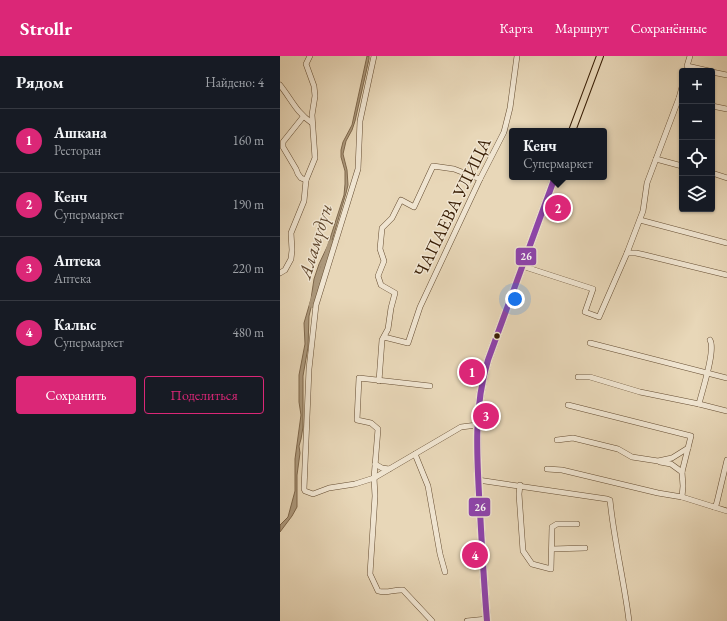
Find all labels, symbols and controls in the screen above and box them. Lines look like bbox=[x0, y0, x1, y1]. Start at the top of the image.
text: Strollr bbox=[20, 16, 72, 41]
text: Карта bbox=[500, 19, 533, 37]
text: Маршрут bbox=[555, 19, 609, 37]
text: Сохранённые bbox=[631, 19, 707, 37]
map controls bbox=[679, 68, 715, 212]
button: + bbox=[679, 68, 715, 104]
text: Рядом bbox=[16, 71, 64, 93]
text: Найдено: 4 bbox=[205, 74, 264, 91]
button: − bbox=[679, 104, 715, 140]
text: Ашкана bbox=[54, 123, 107, 142]
popup bbox=[509, 128, 607, 180]
text: 1 bbox=[26, 132, 32, 149]
text: 160 m bbox=[233, 132, 264, 149]
street label: ЧАПАЕВА УЛИЦА bbox=[408, 133, 496, 281]
text: Кенч bbox=[523, 136, 557, 155]
button: locate bbox=[679, 140, 715, 176]
text: Ресторан bbox=[54, 142, 101, 159]
text: Супермаркет bbox=[523, 155, 593, 172]
button: layers bbox=[679, 176, 715, 212]
text: Кенч bbox=[54, 187, 87, 206]
pin: 2 bbox=[545, 193, 571, 223]
text: 2 bbox=[26, 196, 32, 213]
text: 190 m bbox=[233, 196, 264, 213]
water label: Аламүдүн bbox=[291, 201, 338, 283]
text: Супермаркет bbox=[54, 206, 124, 223]
line badge: 26 bbox=[515, 247, 537, 266]
text: 26 bbox=[520, 249, 532, 263]
text: Аптека bbox=[54, 251, 101, 270]
text: 3 bbox=[26, 260, 32, 277]
text: 220 m bbox=[233, 260, 264, 277]
text: Аптека bbox=[54, 270, 91, 287]
your location bbox=[505, 289, 525, 309]
text: Калыс bbox=[54, 315, 96, 334]
text: 4 bbox=[26, 324, 32, 341]
text: 480 m bbox=[233, 324, 264, 341]
unlabelled marker bbox=[492, 331, 502, 341]
text: Супермаркет bbox=[54, 334, 124, 351]
pin: 1 bbox=[459, 357, 485, 387]
button: Сохранить bbox=[16, 376, 136, 414]
button: Поделиться bbox=[144, 376, 264, 414]
pin: 3 bbox=[473, 401, 499, 431]
line badge: 26 bbox=[468, 497, 491, 517]
text: 26 bbox=[474, 500, 486, 514]
pin: 4 bbox=[462, 540, 488, 570]

